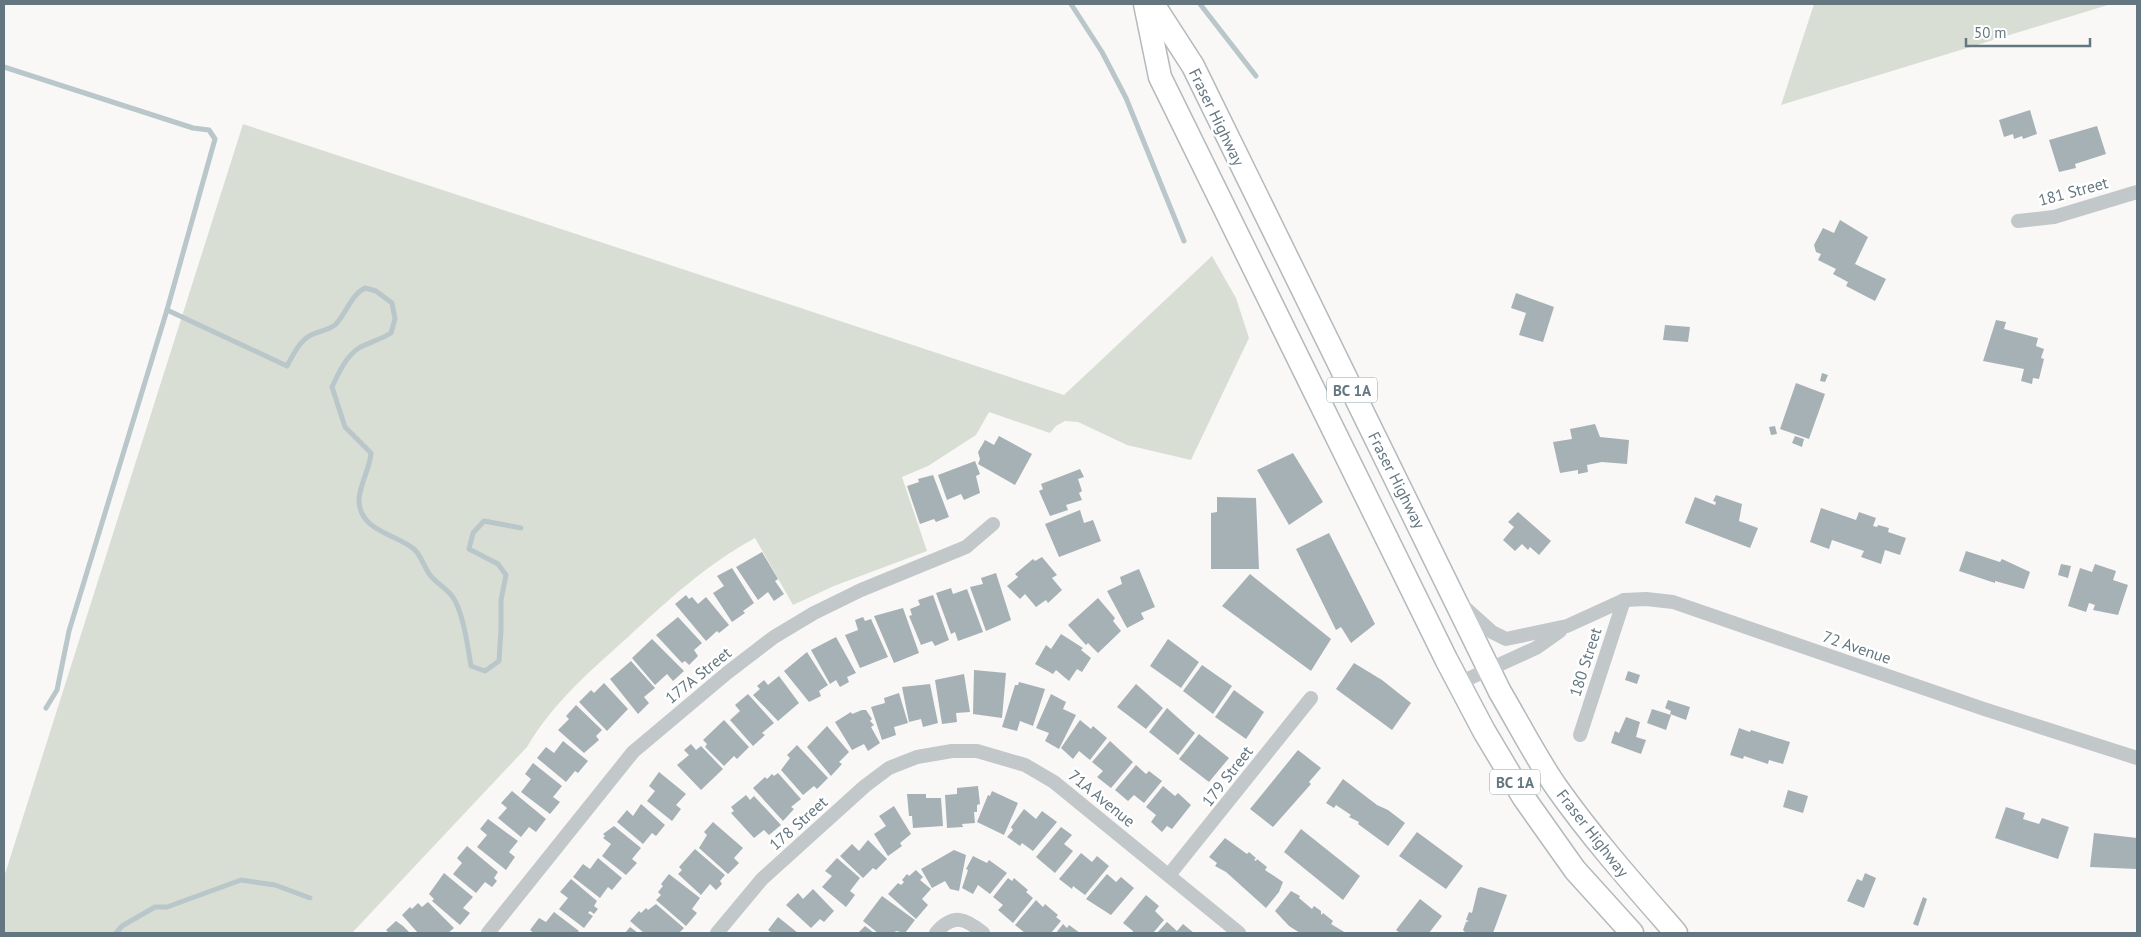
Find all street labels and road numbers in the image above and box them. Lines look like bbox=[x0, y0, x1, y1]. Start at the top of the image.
street label: Fraser Highway bbox=[1185, 65, 1249, 169]
street label: 181 Street bbox=[2036, 172, 2111, 210]
road number: BC 1A bbox=[1327, 378, 1377, 402]
street label: Fraser Highway bbox=[1364, 428, 1430, 532]
street label: 180 Street bbox=[1564, 624, 1606, 699]
street label: 72 Avenue bbox=[1820, 626, 1894, 668]
street label: 177A Street bbox=[661, 642, 735, 708]
street label: 179 Street bbox=[1197, 741, 1257, 810]
street label: 71A Avenue bbox=[1065, 765, 1139, 831]
road number: BC 1A bbox=[1490, 770, 1540, 794]
street label: Fraser Highway bbox=[1553, 785, 1634, 881]
street label: 178 Street bbox=[765, 791, 832, 854]

